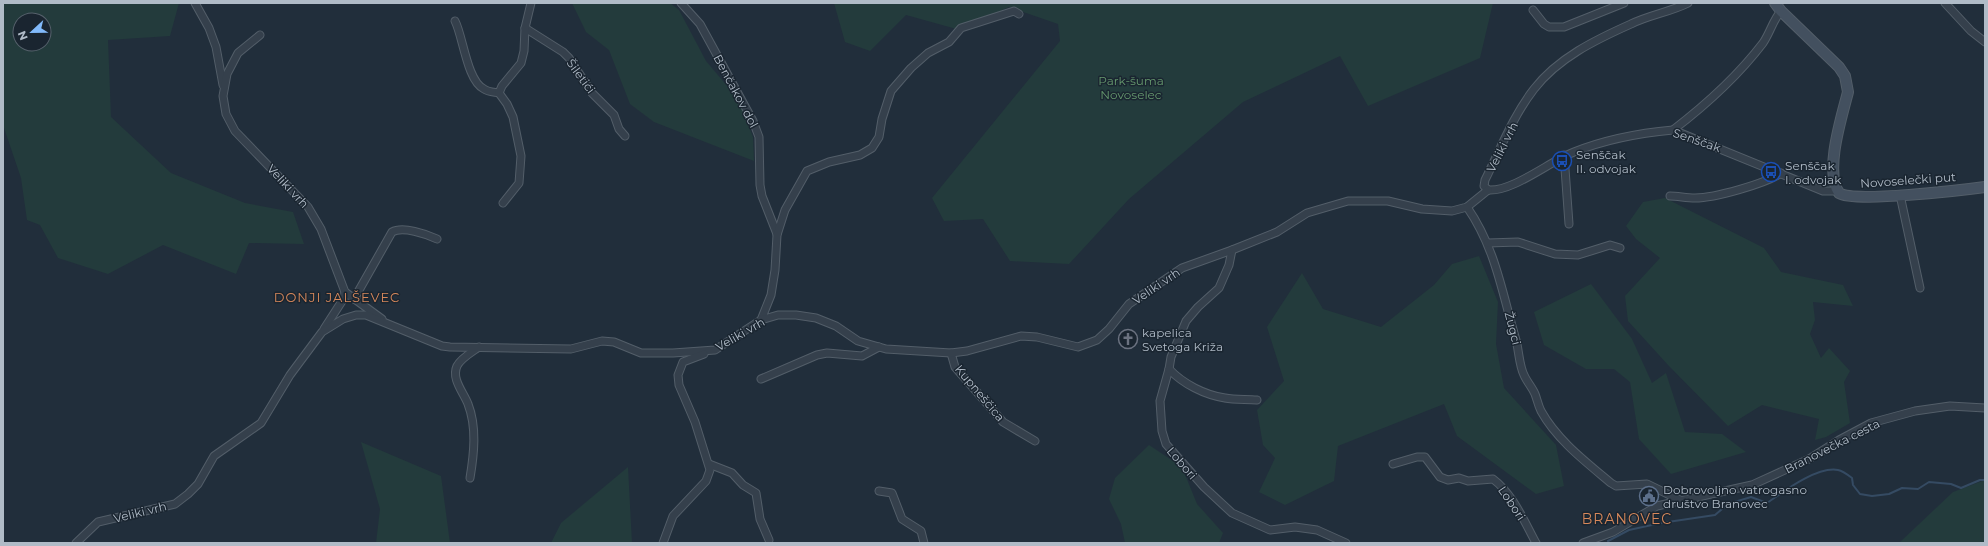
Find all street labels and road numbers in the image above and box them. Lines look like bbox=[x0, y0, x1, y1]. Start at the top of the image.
street label: Benčakov dol bbox=[710, 52, 762, 130]
street label: Šiletići bbox=[563, 56, 599, 96]
street label: Veliki vrh bbox=[1483, 119, 1521, 175]
street label: Senščak bbox=[1671, 125, 1724, 155]
street label: Veliki vrh bbox=[264, 161, 312, 211]
street label: Novoselečki put bbox=[1860, 169, 1956, 191]
street label: Veliki vrh bbox=[1129, 265, 1183, 307]
street label: Žugci bbox=[1502, 310, 1524, 346]
street label: Veliki vrh bbox=[713, 314, 767, 354]
street label: Kupneščica bbox=[952, 362, 1008, 424]
street label: Branovečka cesta bbox=[1782, 416, 1882, 476]
street label: Lobori bbox=[1164, 444, 1200, 482]
street label: Lobori bbox=[1495, 483, 1529, 523]
street label: Veliki vrh bbox=[112, 498, 168, 526]

